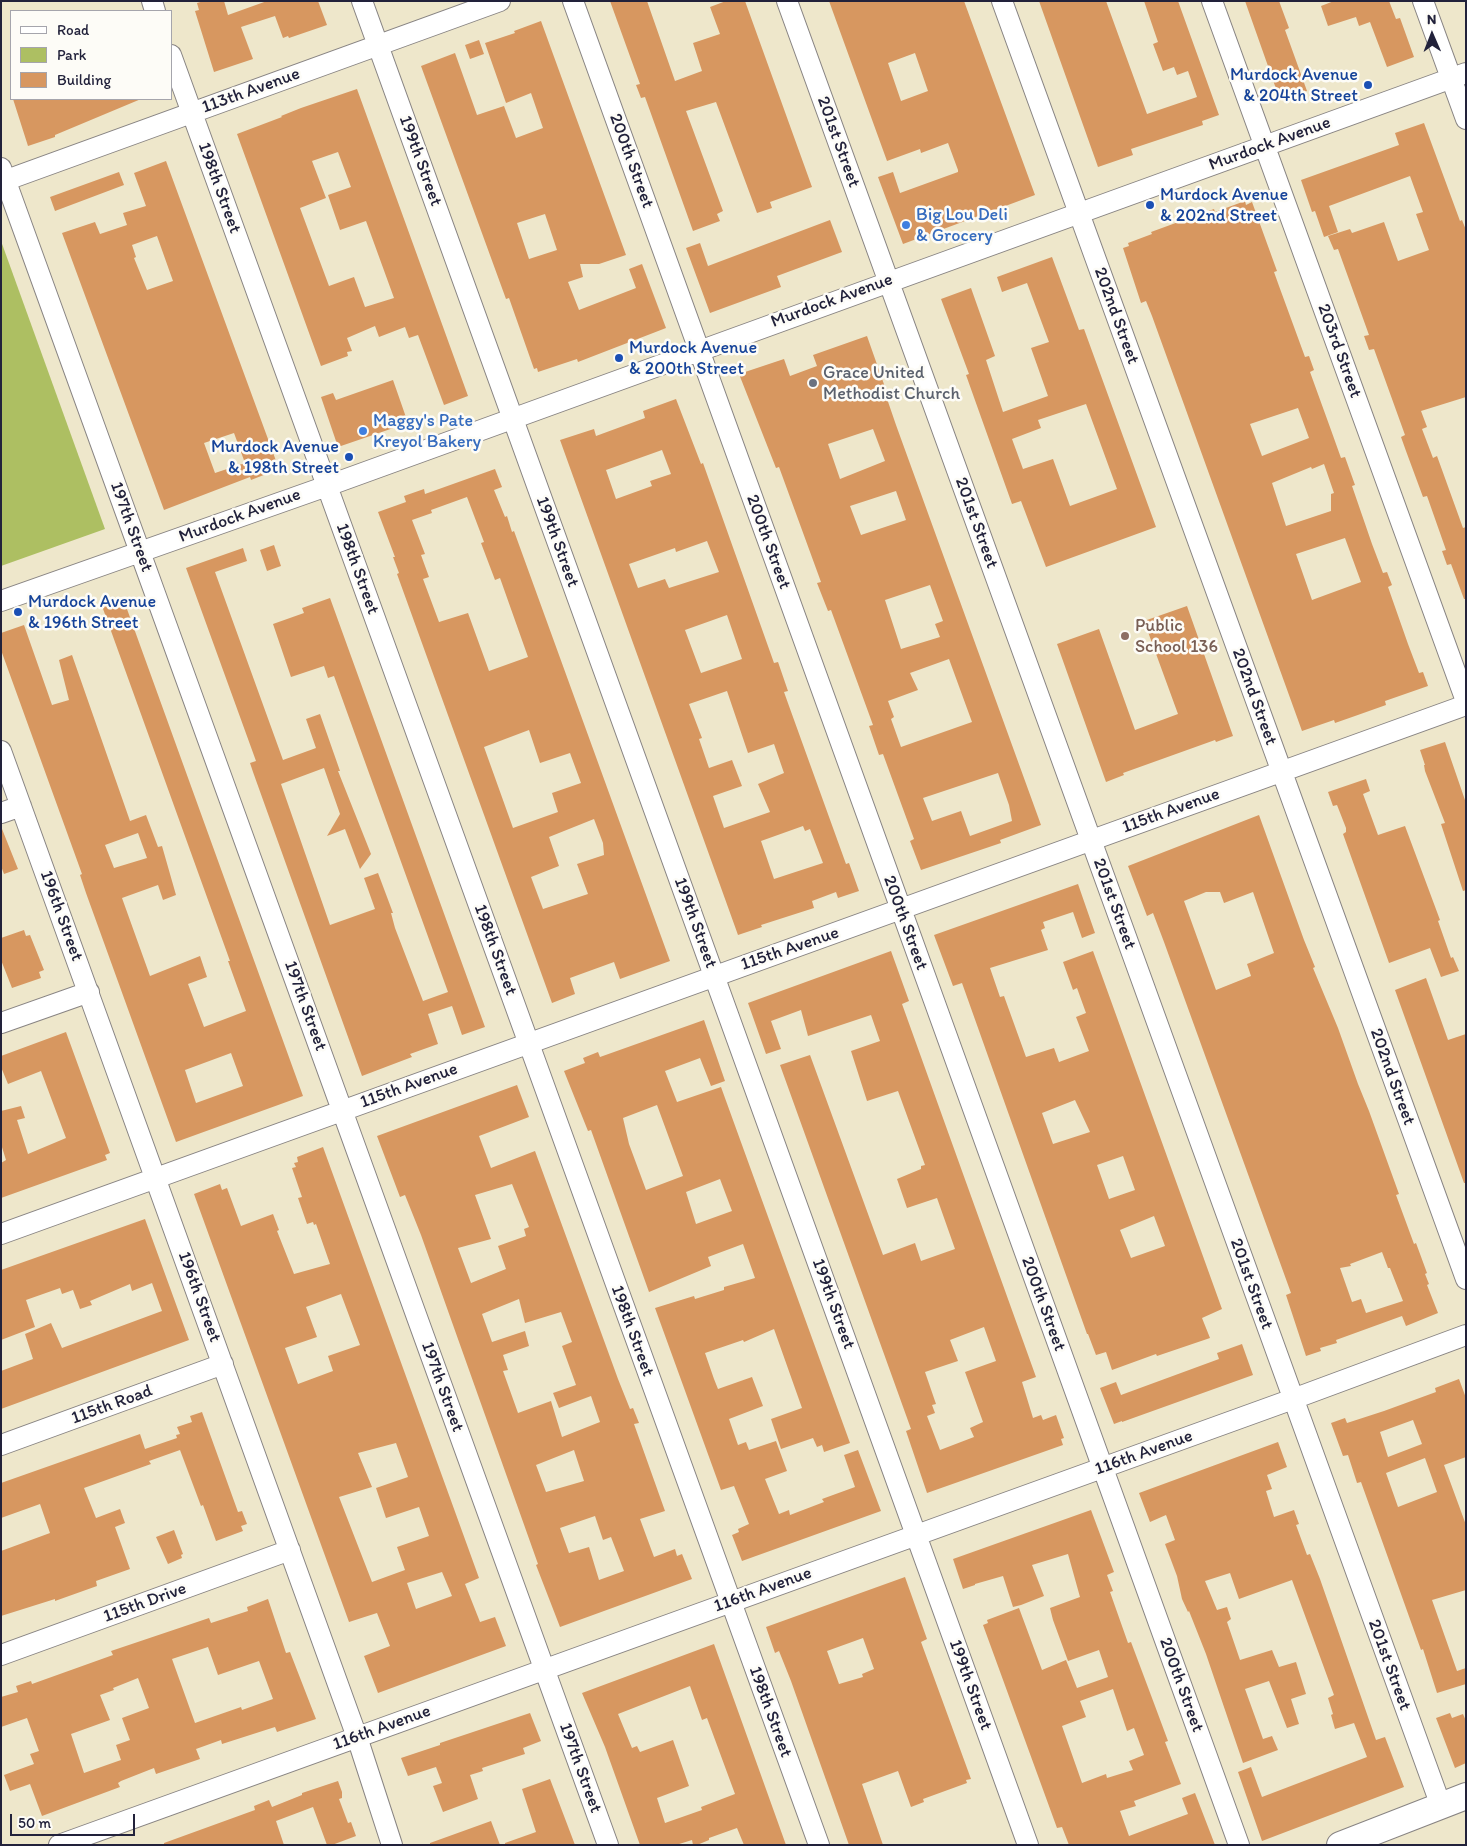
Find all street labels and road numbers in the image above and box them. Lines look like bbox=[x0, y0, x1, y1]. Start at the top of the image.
street label: 113th Avenue bbox=[199, 63, 303, 119]
street label: 201st Street bbox=[812, 94, 864, 190]
street label: 200th Street bbox=[604, 111, 658, 211]
street label: Murdock Avenue bbox=[1206, 112, 1334, 176]
street label: 199th Street bbox=[394, 113, 446, 209]
street label: 198th Street bbox=[193, 140, 245, 236]
street label: 202nd Street bbox=[1089, 265, 1143, 367]
street label: Murdock Avenue bbox=[768, 269, 896, 333]
street label: 203rd Street bbox=[1312, 301, 1366, 401]
street label: 201st Street bbox=[950, 475, 1002, 571]
street label: 197th Street bbox=[105, 479, 157, 575]
street label: Murdock Avenue bbox=[176, 484, 304, 548]
street label: 200th Street bbox=[741, 492, 795, 592]
street label: 199th Street bbox=[531, 494, 583, 590]
street label: 198th Street bbox=[331, 521, 383, 617]
street label: 202nd Street bbox=[1227, 646, 1281, 748]
street label: 115th Avenue bbox=[1119, 783, 1223, 839]
street label: 201st Street bbox=[1088, 856, 1140, 952]
street label: 196th Street bbox=[35, 868, 87, 964]
street label: 200th Street bbox=[878, 873, 932, 973]
street label: 199th Street bbox=[669, 875, 721, 971]
street label: 198th Street bbox=[469, 902, 521, 998]
street label: 115th Avenue bbox=[738, 922, 842, 976]
street label: 197th Street bbox=[279, 958, 331, 1054]
street label: 202nd Street bbox=[1365, 1026, 1419, 1128]
street label: 115th Avenue bbox=[357, 1058, 461, 1114]
street label: 201st Street bbox=[1225, 1236, 1277, 1332]
street label: 196th Street bbox=[173, 1249, 225, 1345]
street label: 200th Street bbox=[1016, 1254, 1070, 1354]
street label: 199th Street bbox=[807, 1256, 859, 1352]
street label: 198th Street bbox=[606, 1283, 658, 1379]
street label: 197th Street bbox=[416, 1339, 468, 1435]
street label: 115th Road bbox=[68, 1380, 156, 1430]
street label: 116th Avenue bbox=[1092, 1425, 1196, 1481]
street label: 116th Avenue bbox=[711, 1562, 815, 1618]
street label: 115th Drive bbox=[101, 1578, 189, 1628]
street label: 201st Street bbox=[1363, 1617, 1415, 1713]
street label: 200th Street bbox=[1154, 1635, 1208, 1735]
street label: 199th Street bbox=[944, 1637, 996, 1733]
street label: 198th Street bbox=[744, 1664, 796, 1760]
street label: 116th Avenue bbox=[330, 1700, 434, 1756]
street label: 197th Street bbox=[554, 1720, 606, 1816]

